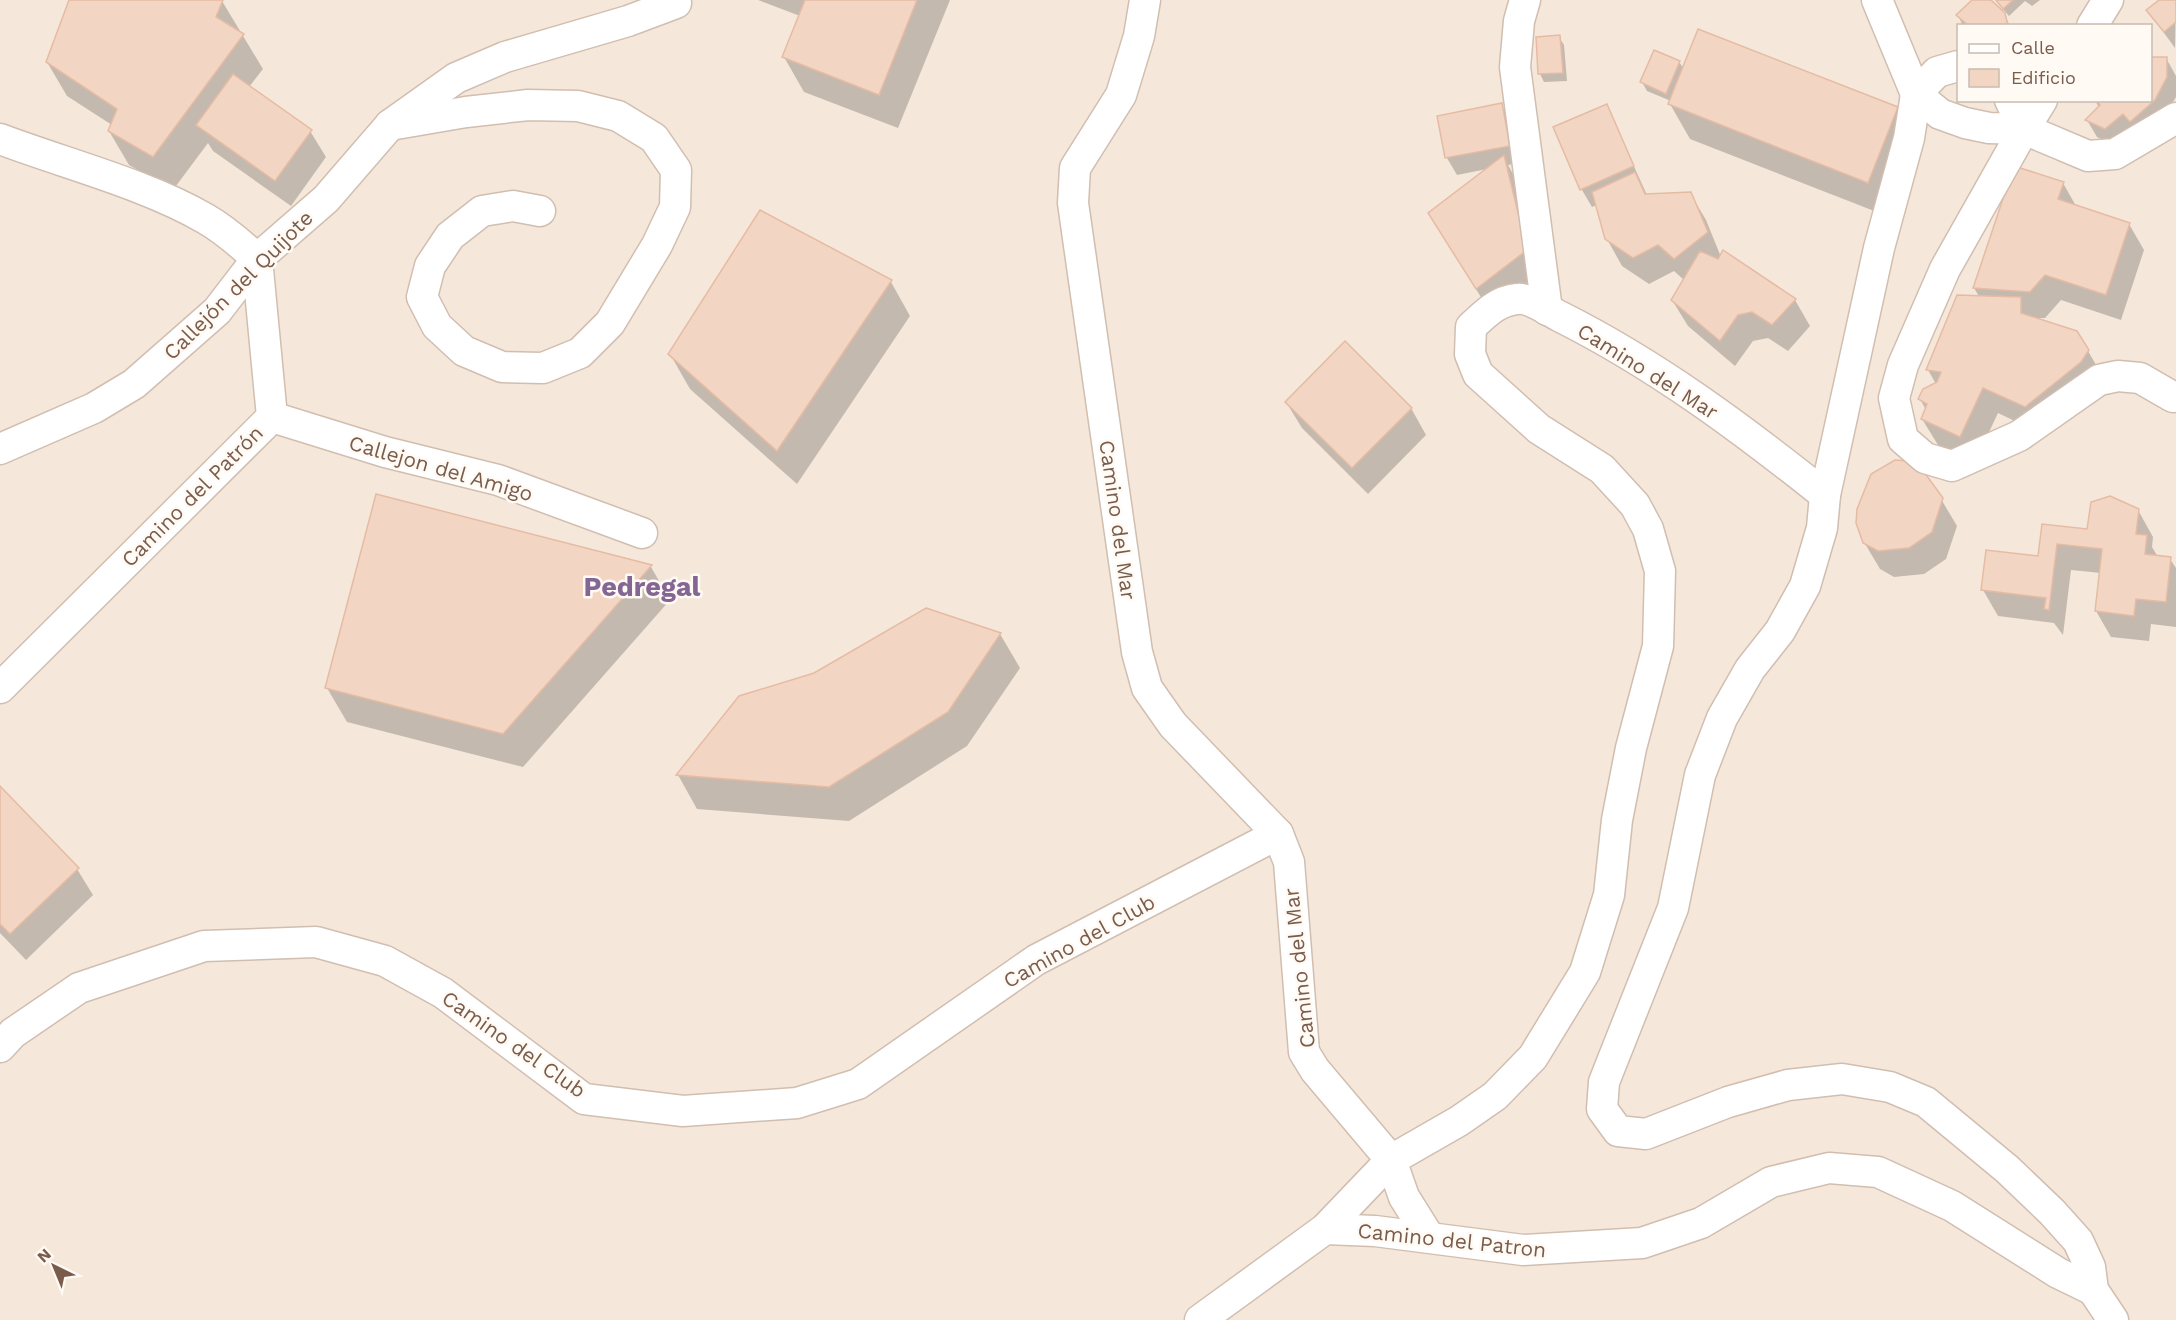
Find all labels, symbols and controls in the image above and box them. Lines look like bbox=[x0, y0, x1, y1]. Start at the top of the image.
legend bbox=[1957, 24, 2152, 102]
text: Calle bbox=[2011, 37, 2055, 58]
text: Edificio bbox=[2011, 67, 2076, 88]
street label: Callejón del Quijote bbox=[158, 205, 318, 365]
street label: Camino del Mar bbox=[1573, 318, 1723, 424]
street label: Camino del Patrón bbox=[116, 420, 268, 572]
street label: Callejon del Amigo bbox=[346, 430, 536, 506]
street label: Camino del Mar bbox=[1094, 439, 1142, 602]
district label: Pedregal bbox=[584, 571, 701, 603]
street label: Camino del Mar bbox=[1278, 886, 1320, 1049]
street label: Camino del Club bbox=[999, 889, 1159, 993]
street label: Camino del Club bbox=[437, 985, 591, 1103]
street label: Camino del Patron bbox=[1356, 1218, 1548, 1262]
north arrow bbox=[24, 1236, 84, 1296]
text: N bbox=[33, 1244, 55, 1266]

